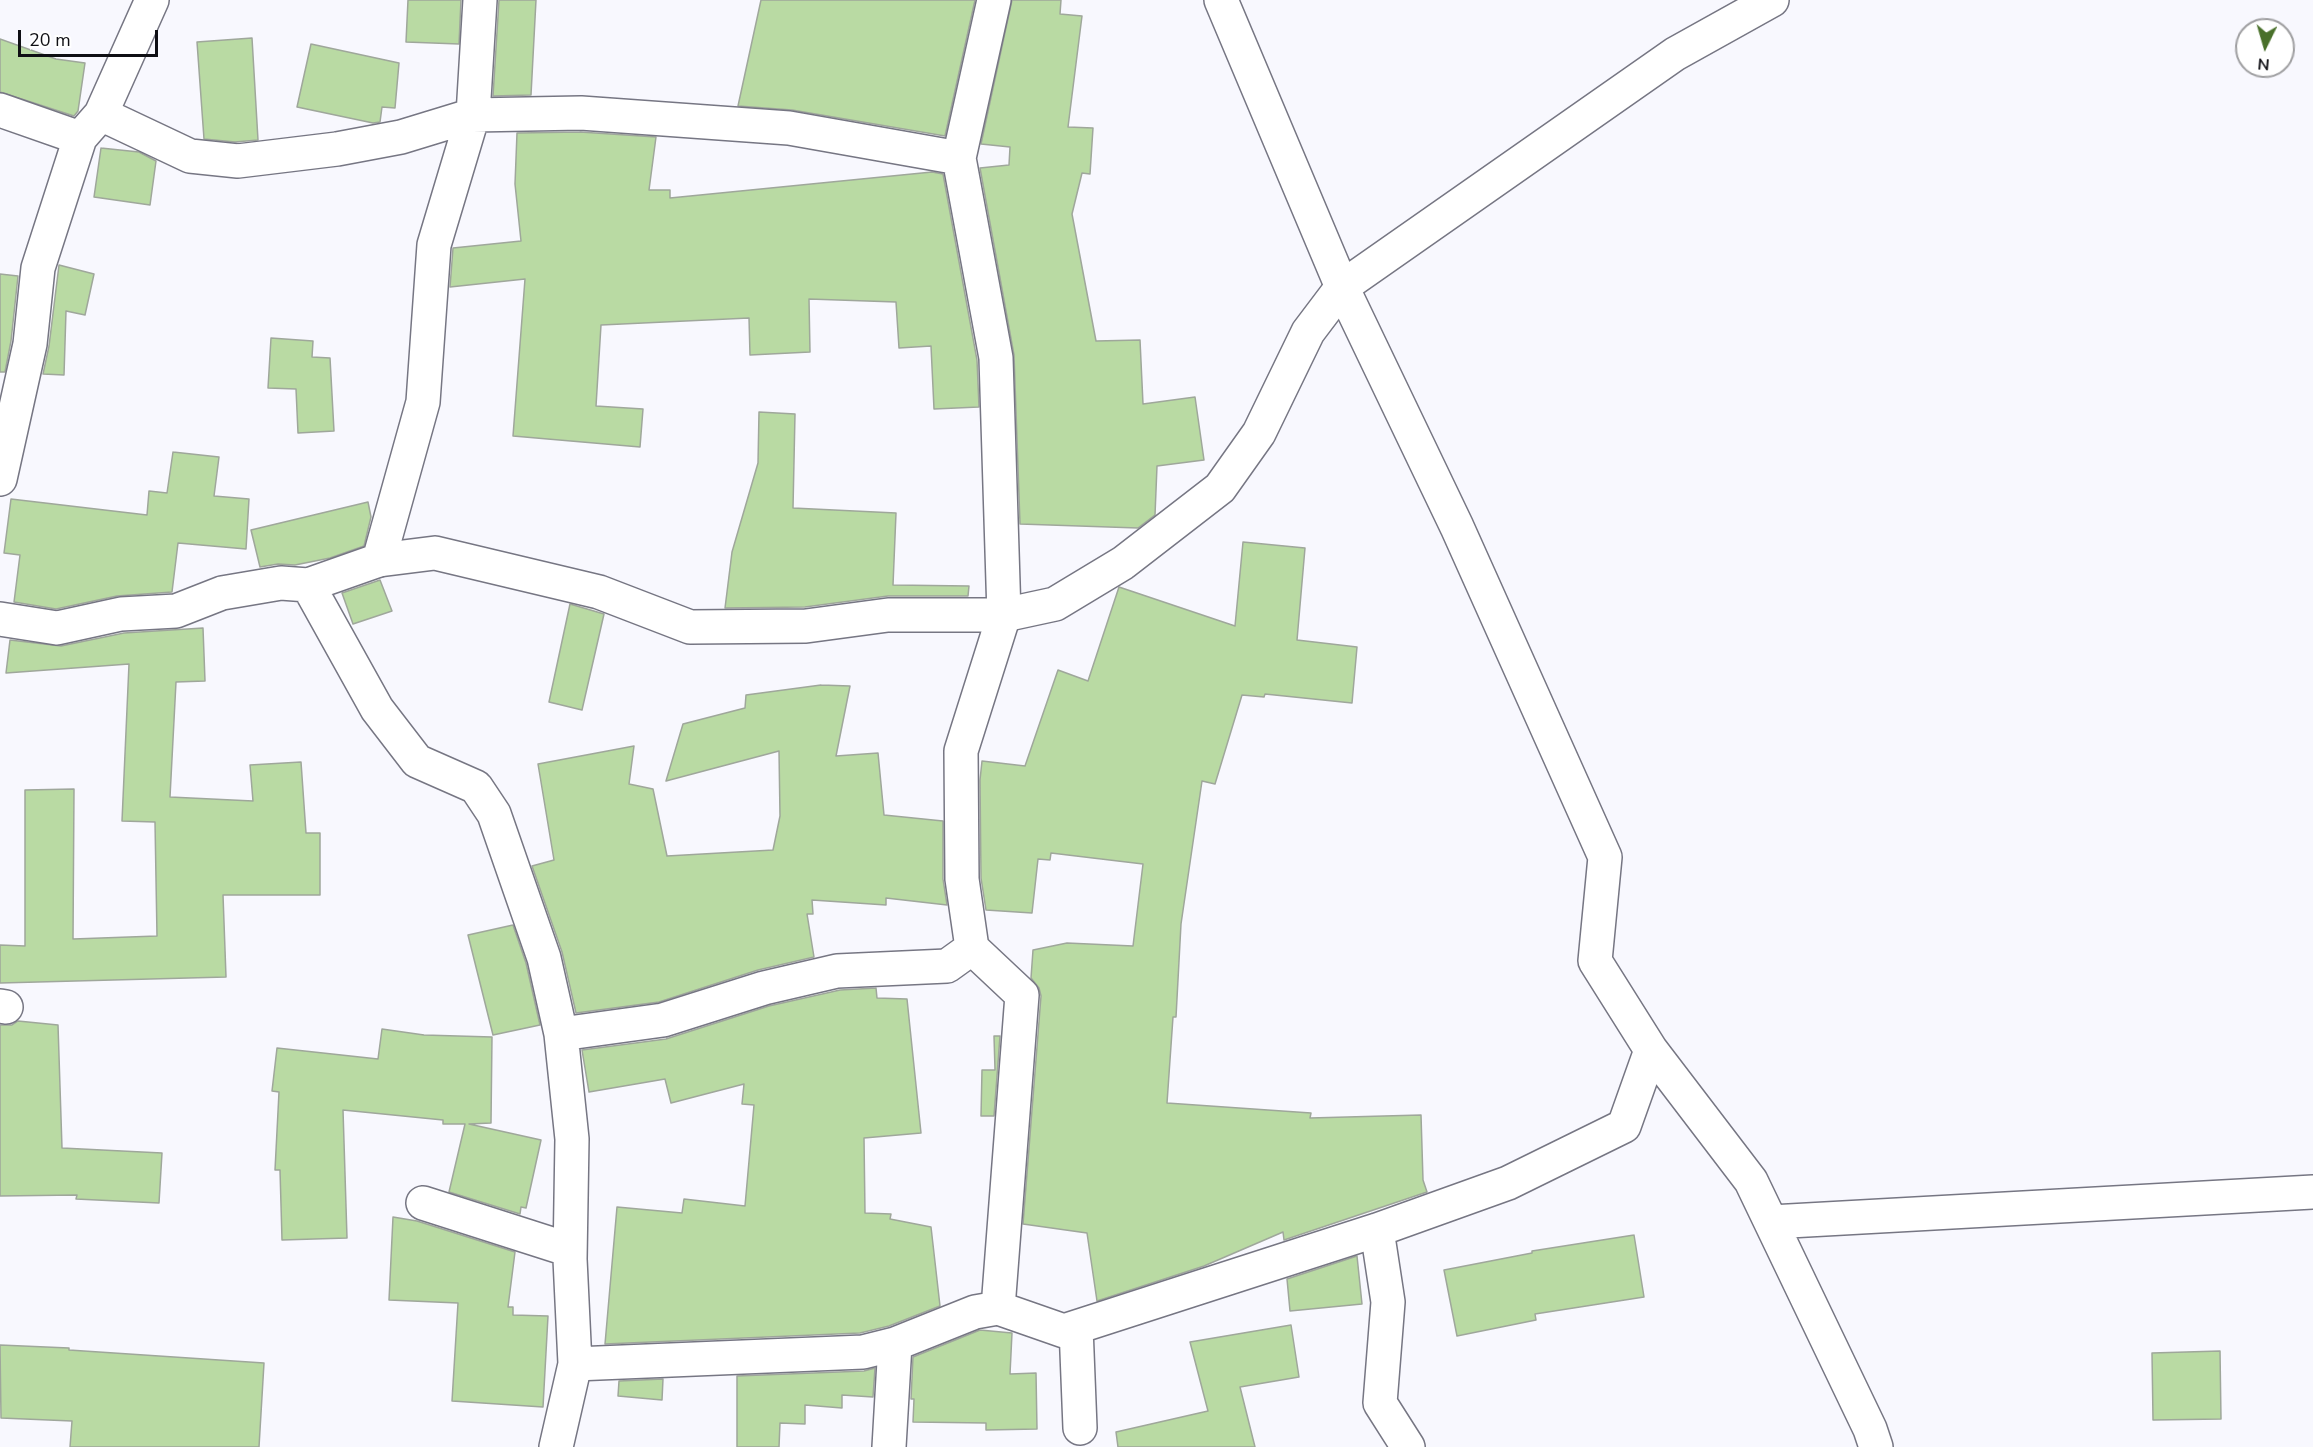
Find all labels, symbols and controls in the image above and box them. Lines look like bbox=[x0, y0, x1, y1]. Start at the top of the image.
scale bar bbox=[21, 18, 160, 56]
north arrow bbox=[2235, 18, 2295, 78]
text: 20 m bbox=[29, 28, 71, 52]
text: N bbox=[2257, 52, 2271, 75]

